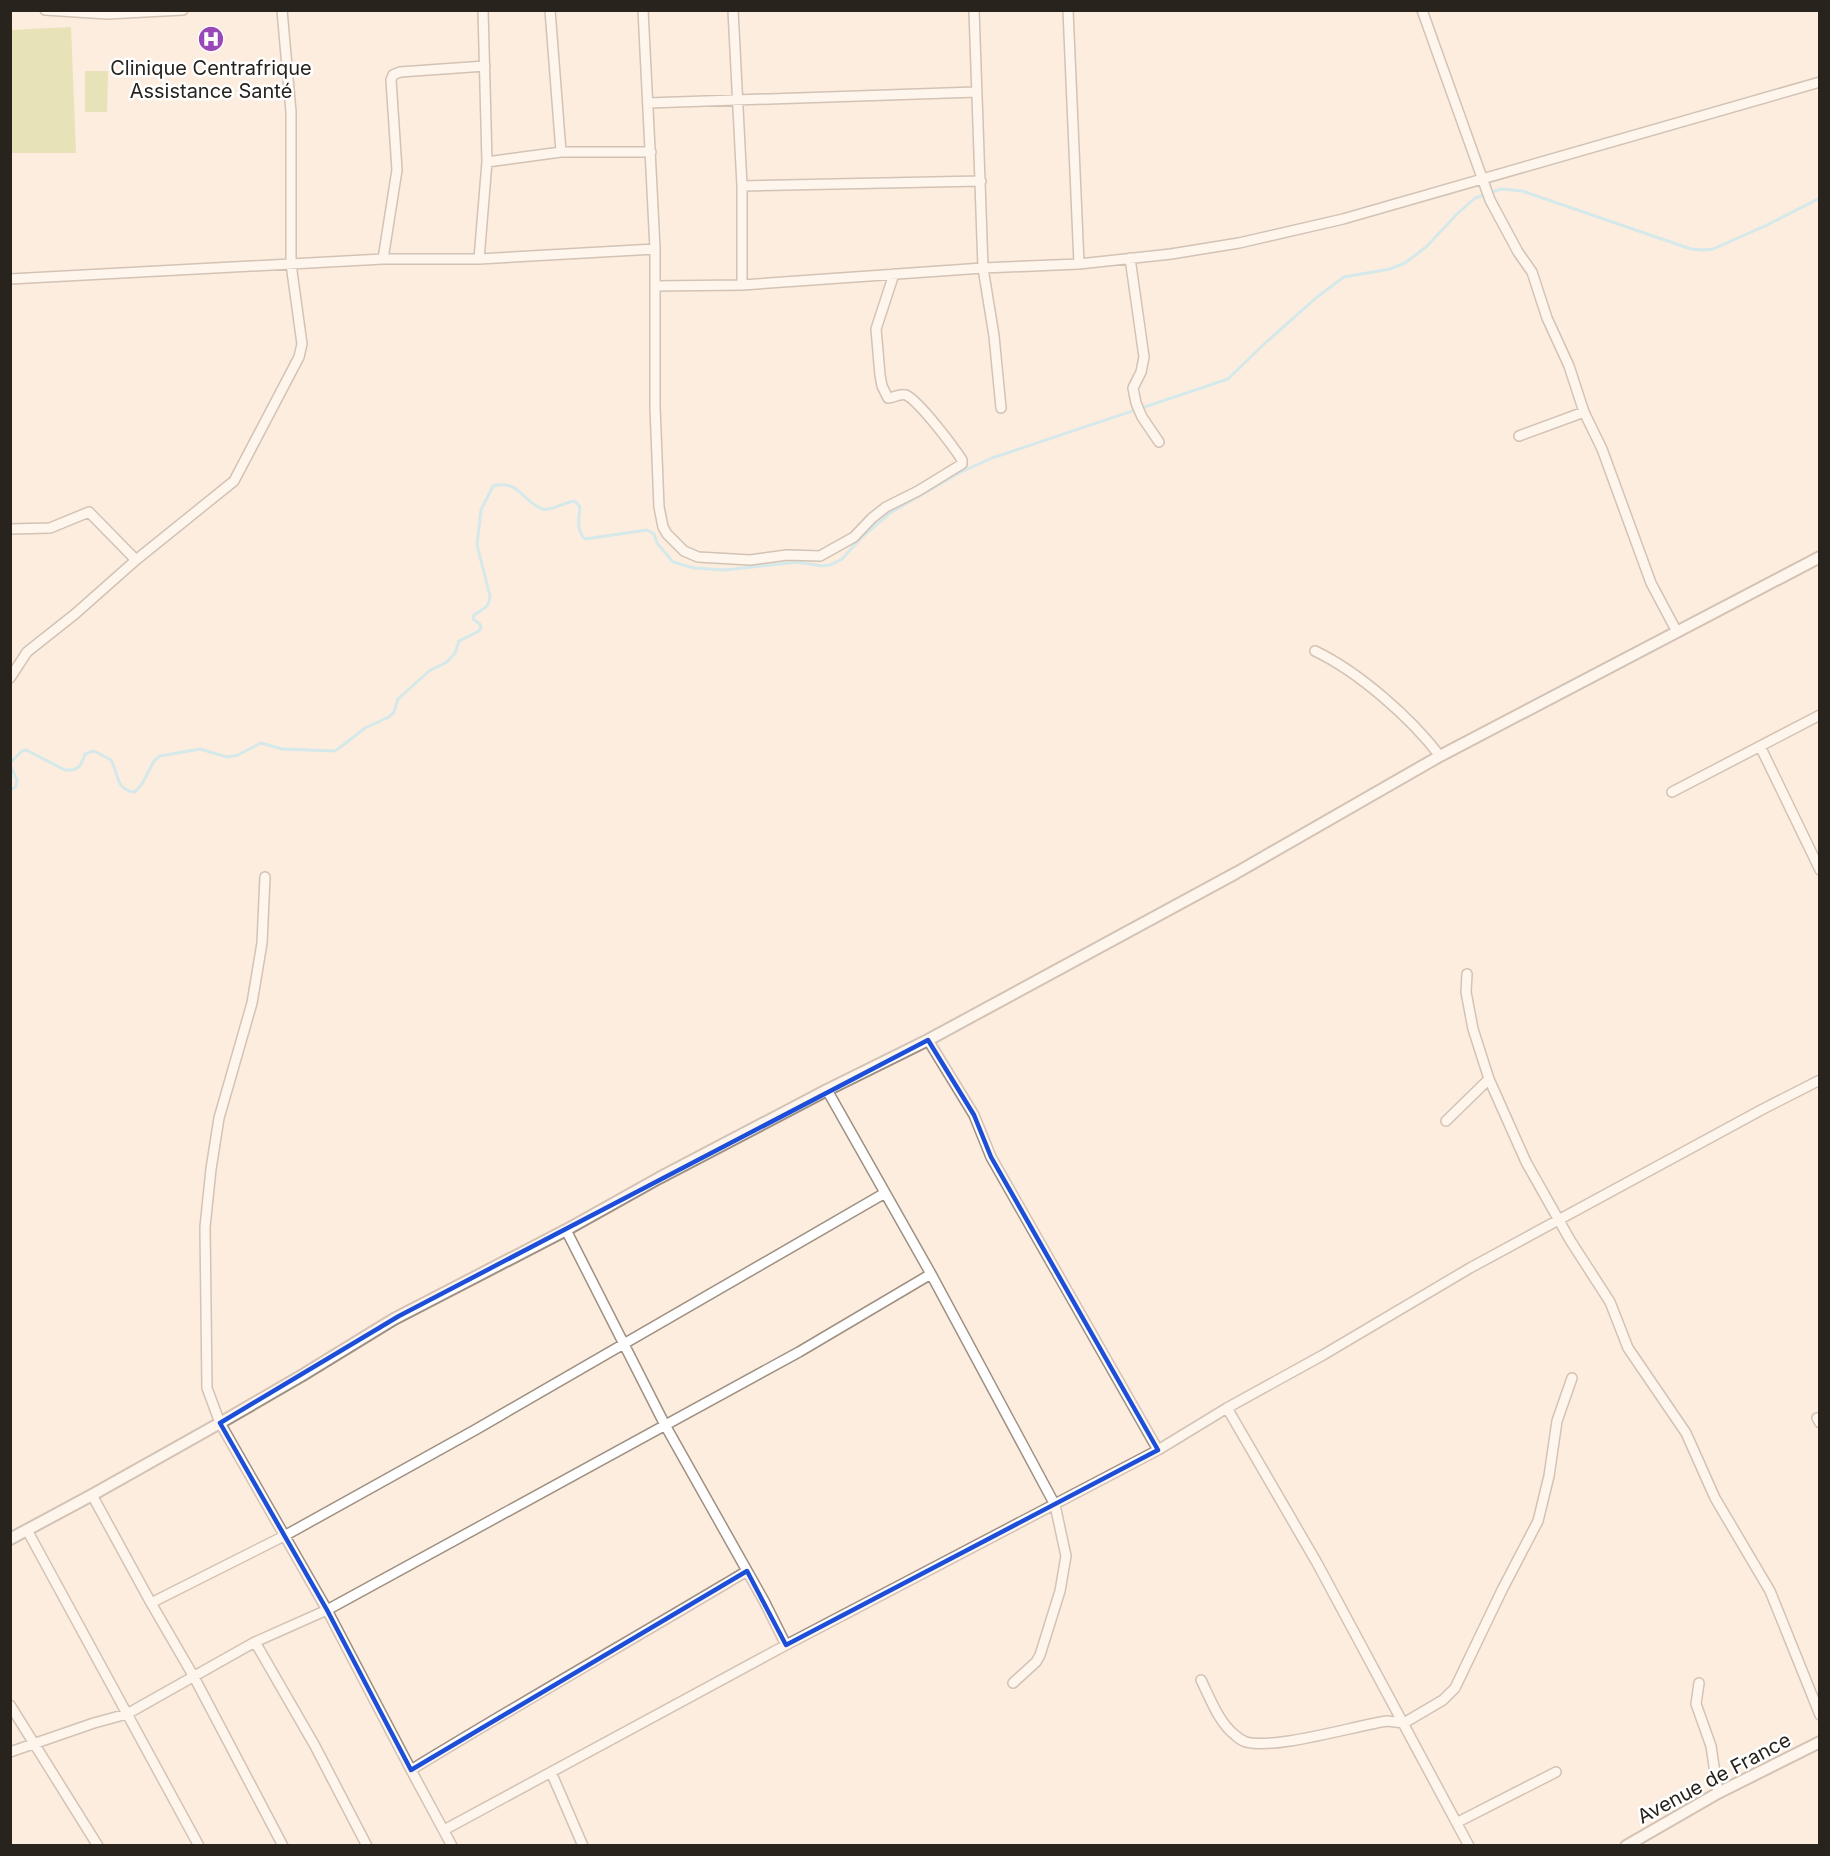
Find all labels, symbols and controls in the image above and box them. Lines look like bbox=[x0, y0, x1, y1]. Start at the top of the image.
hospital icon: Clinique Centrafrique Assistance Santé bbox=[196, 24, 226, 54]
place label: Clinique Centrafrique Assistance Santé bbox=[110, 56, 312, 103]
street label: Avenue de France bbox=[1633, 1727, 1795, 1829]

